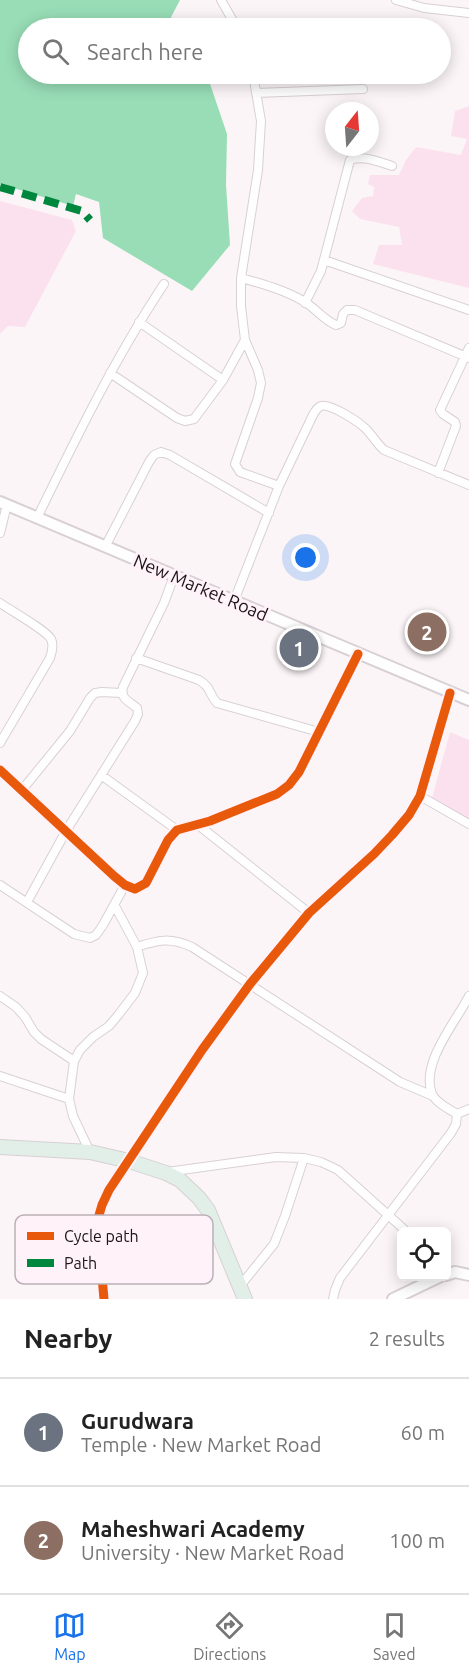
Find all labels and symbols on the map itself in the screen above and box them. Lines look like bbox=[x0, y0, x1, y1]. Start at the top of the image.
north arrow bbox=[325, 102, 379, 156]
your location bbox=[291, 543, 320, 572]
street label: New Market Road bbox=[131, 550, 271, 624]
pin: 2 bbox=[408, 610, 446, 654]
pin: 1 bbox=[280, 626, 318, 670]
legend bbox=[15, 1215, 213, 1284]
text: Cycle path bbox=[64, 1227, 139, 1245]
text: Path bbox=[64, 1254, 97, 1272]

